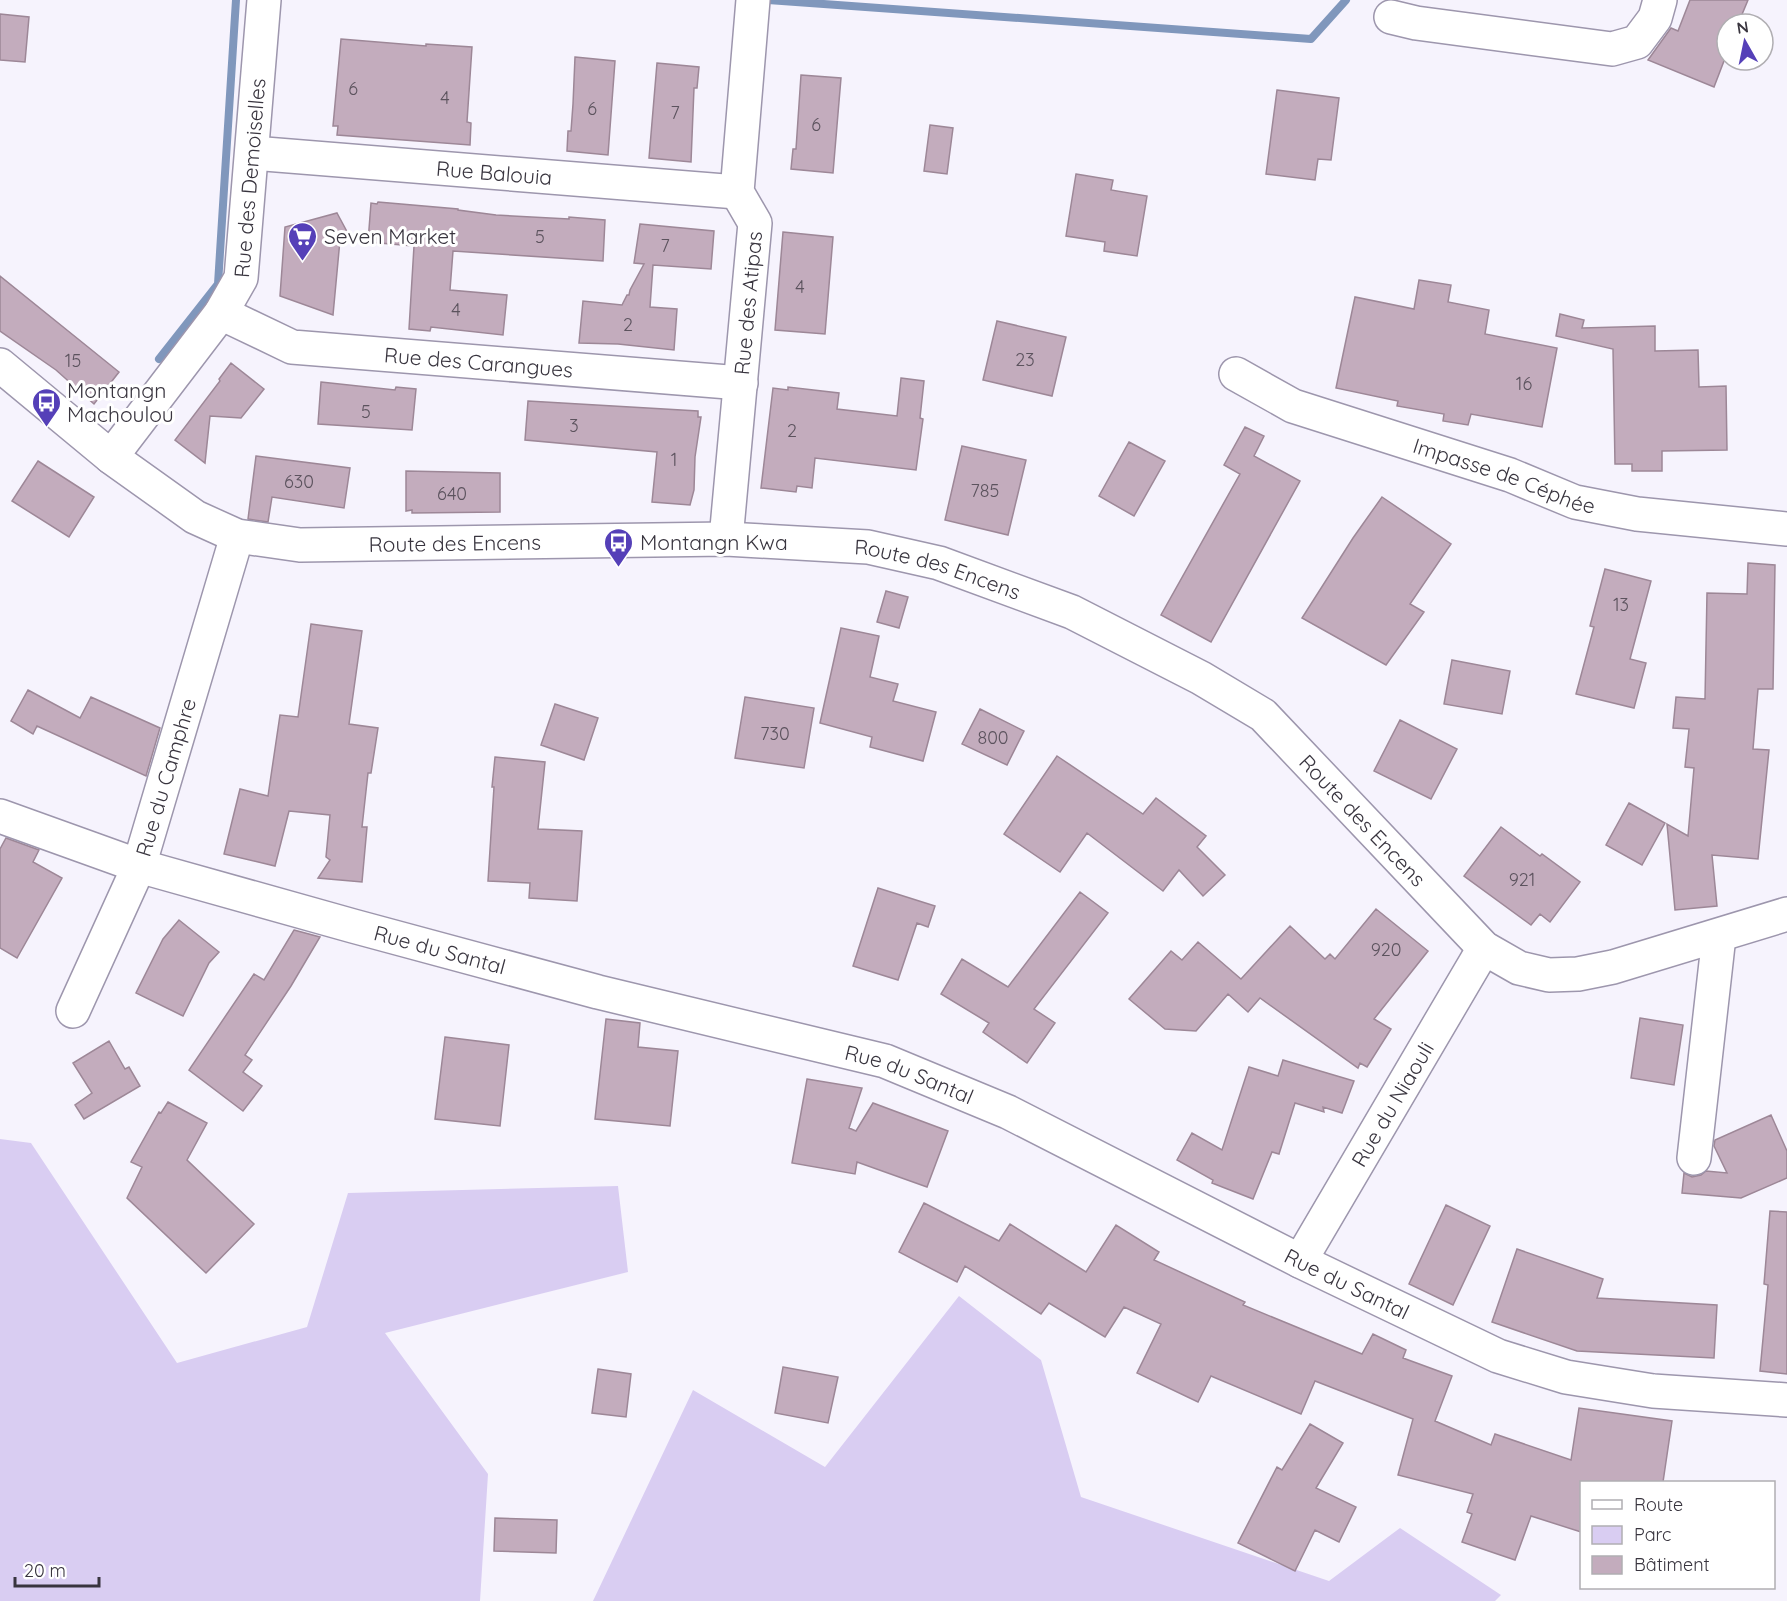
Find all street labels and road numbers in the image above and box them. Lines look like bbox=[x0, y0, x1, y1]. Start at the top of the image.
street label: Rue des Demoiselles bbox=[228, 77, 270, 279]
street label: Rue Balouia bbox=[435, 155, 553, 190]
street label: Rue des Atipas bbox=[728, 230, 767, 376]
street label: Rue des Carangues bbox=[383, 341, 574, 382]
street label: Impasse de Céphée bbox=[1410, 432, 1597, 519]
street label: Route des Encens bbox=[369, 529, 541, 557]
street label: Route des Encens bbox=[854, 533, 1024, 605]
street label: Rue du Camphre bbox=[130, 695, 201, 859]
street label: Route des Encens bbox=[1294, 749, 1431, 892]
street label: Rue du Santal bbox=[371, 919, 509, 980]
street label: Rue du Niaouli bbox=[1345, 1037, 1439, 1171]
street label: Rue du Santal bbox=[842, 1039, 978, 1109]
street label: Rue du Santal bbox=[1280, 1242, 1414, 1325]

